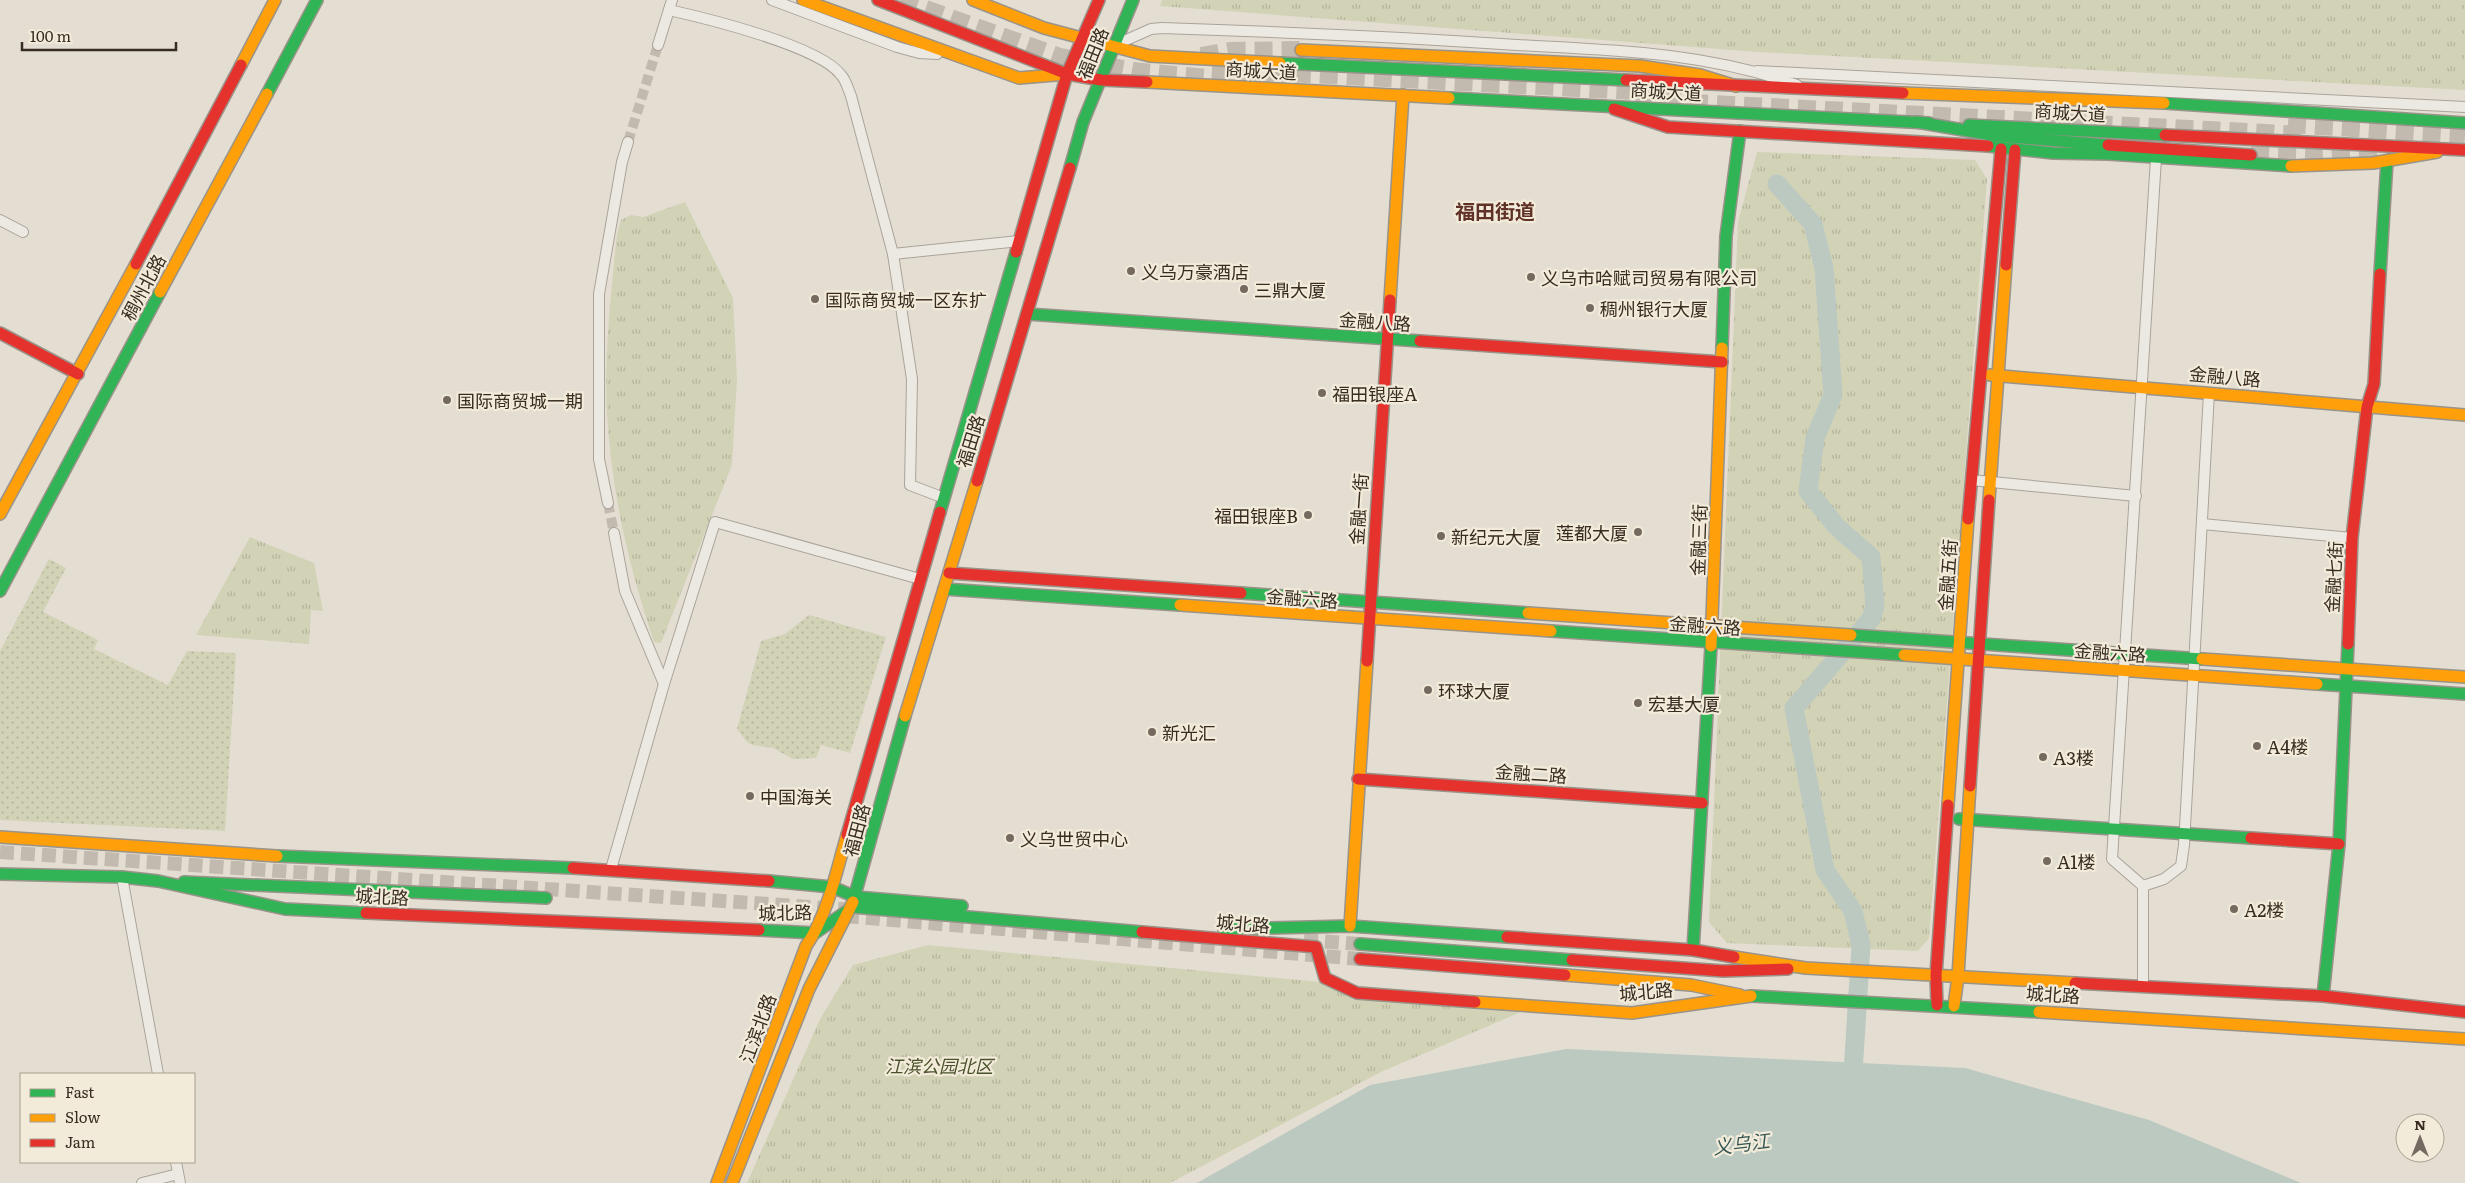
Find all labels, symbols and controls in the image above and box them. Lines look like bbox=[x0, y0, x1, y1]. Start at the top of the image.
scale bar bbox=[22, 20, 176, 52]
street label: 福田路 bbox=[1069, 23, 1115, 83]
text: 100 m bbox=[30, 24, 71, 47]
street label: 商城大道 bbox=[1224, 55, 1298, 85]
street label: 商城大道 bbox=[1629, 76, 1703, 106]
street label: 商城大道 bbox=[2033, 97, 2107, 127]
district label: 福田街道 bbox=[1455, 195, 1535, 225]
street label: 稠州北路 bbox=[114, 249, 172, 325]
place label: 义乌万豪酒店 bbox=[1141, 258, 1249, 285]
place label: 义乌市哈赋司贸易有限公司 bbox=[1541, 264, 1757, 291]
marker: 义乌万豪酒店 bbox=[1125, 265, 1137, 277]
marker: 义乌市哈赋司贸易有限公司 bbox=[1525, 271, 1537, 283]
place label: 三鼎大厦 bbox=[1254, 276, 1326, 303]
marker: 三鼎大厦 bbox=[1238, 283, 1250, 295]
place label: 国际商贸城一区东扩 bbox=[825, 286, 987, 313]
marker: 国际商贸城一区东扩 bbox=[809, 293, 821, 305]
place label: 稠州银行大厦 bbox=[1600, 295, 1708, 322]
marker: 稠州银行大厦 bbox=[1584, 302, 1596, 314]
street label: 金融八路 bbox=[1338, 305, 1412, 337]
street label: 金融八路 bbox=[2188, 359, 2262, 393]
place label: 福田银座A bbox=[1332, 380, 1417, 407]
place label: 国际商贸城一期 bbox=[457, 387, 583, 414]
marker: 福田银座A bbox=[1316, 387, 1328, 399]
marker: 国际商贸城一期 bbox=[441, 394, 453, 406]
street label: 福田路 bbox=[949, 411, 991, 471]
street label: 金融一街 bbox=[1342, 472, 1374, 546]
place label: 福田银座B bbox=[1214, 502, 1298, 529]
street label: 金融三街 bbox=[1683, 504, 1713, 576]
marker: 福田银座B bbox=[1302, 509, 1314, 521]
place label: 莲都大厦 bbox=[1556, 519, 1628, 546]
place label: 新纪元大厦 bbox=[1451, 523, 1541, 550]
marker: 莲都大厦 bbox=[1632, 526, 1644, 538]
marker: 新纪元大厦 bbox=[1435, 530, 1447, 542]
street label: 金融五街 bbox=[1931, 538, 1963, 612]
street label: 金融七街 bbox=[2318, 540, 2348, 614]
street label: 金融六路 bbox=[1265, 582, 1339, 614]
street label: 金融六路 bbox=[1668, 609, 1742, 641]
street label: 金融六路 bbox=[2073, 636, 2147, 668]
place label: 环球大厦 bbox=[1438, 677, 1510, 704]
marker: 环球大厦 bbox=[1422, 684, 1434, 696]
place label: 宏基大厦 bbox=[1648, 690, 1720, 717]
marker: 宏基大厦 bbox=[1632, 697, 1644, 709]
place label: 新光汇 bbox=[1162, 719, 1216, 746]
marker: 新光汇 bbox=[1146, 726, 1158, 738]
place label: A4楼 bbox=[2267, 733, 2308, 760]
marker: A4楼 bbox=[2251, 740, 2263, 752]
place label: A3楼 bbox=[2053, 744, 2094, 771]
marker: A3楼 bbox=[2037, 751, 2049, 763]
street label: 金融二路 bbox=[1494, 757, 1568, 789]
place label: 中国海关 bbox=[760, 783, 832, 810]
marker: 中国海关 bbox=[744, 790, 756, 802]
street label: 福田路 bbox=[836, 800, 876, 860]
place label: 义乌世贸中心 bbox=[1020, 825, 1128, 852]
marker: 义乌世贸中心 bbox=[1004, 832, 1016, 844]
place label: A1楼 bbox=[2057, 848, 2096, 875]
marker: A1楼 bbox=[2041, 855, 2053, 867]
street label: 城北路 bbox=[354, 881, 410, 911]
place label: A2楼 bbox=[2244, 896, 2284, 923]
street label: 城北路 bbox=[758, 898, 812, 926]
marker: A2楼 bbox=[2228, 903, 2240, 915]
street label: 城北路 bbox=[1215, 907, 1271, 939]
street label: 城北路 bbox=[1618, 975, 1674, 1007]
street label: 城北路 bbox=[2025, 979, 2081, 1009]
street label: 江滨北路 bbox=[732, 990, 782, 1066]
park label: 江滨公园北区 bbox=[885, 1052, 996, 1079]
legend bbox=[20, 1073, 195, 1163]
text: Fast bbox=[65, 1080, 94, 1103]
text: Slow bbox=[65, 1105, 100, 1128]
north arrow bbox=[2395, 1113, 2445, 1163]
text: N bbox=[2414, 1114, 2426, 1134]
water label: 义乌江 bbox=[1711, 1125, 1773, 1160]
text: Jam bbox=[65, 1130, 96, 1153]

